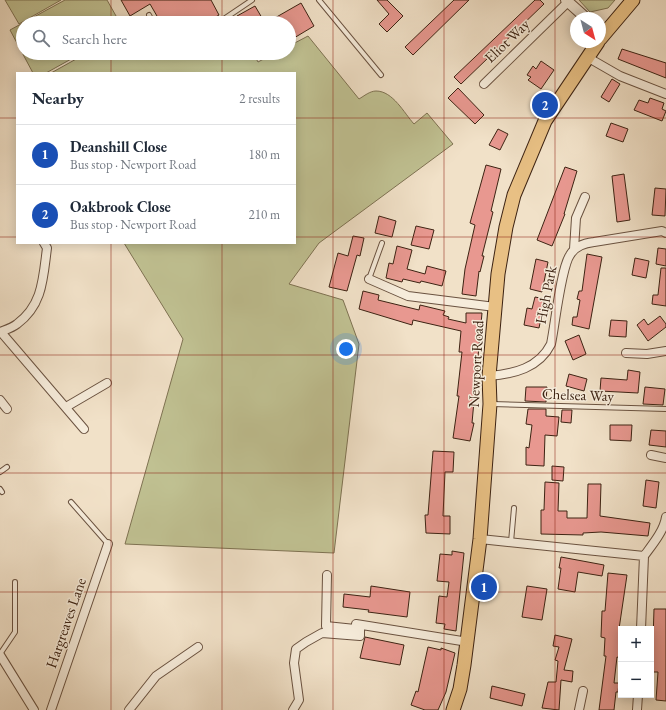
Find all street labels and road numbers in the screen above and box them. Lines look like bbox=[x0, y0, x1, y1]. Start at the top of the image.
street label: Eliot Way bbox=[480, 14, 534, 67]
street label: High Park bbox=[531, 263, 561, 325]
street label: Newport Road bbox=[464, 319, 487, 408]
street label: Chelsea Way bbox=[542, 384, 615, 405]
street label: Hargreaves Lane bbox=[41, 575, 90, 671]

